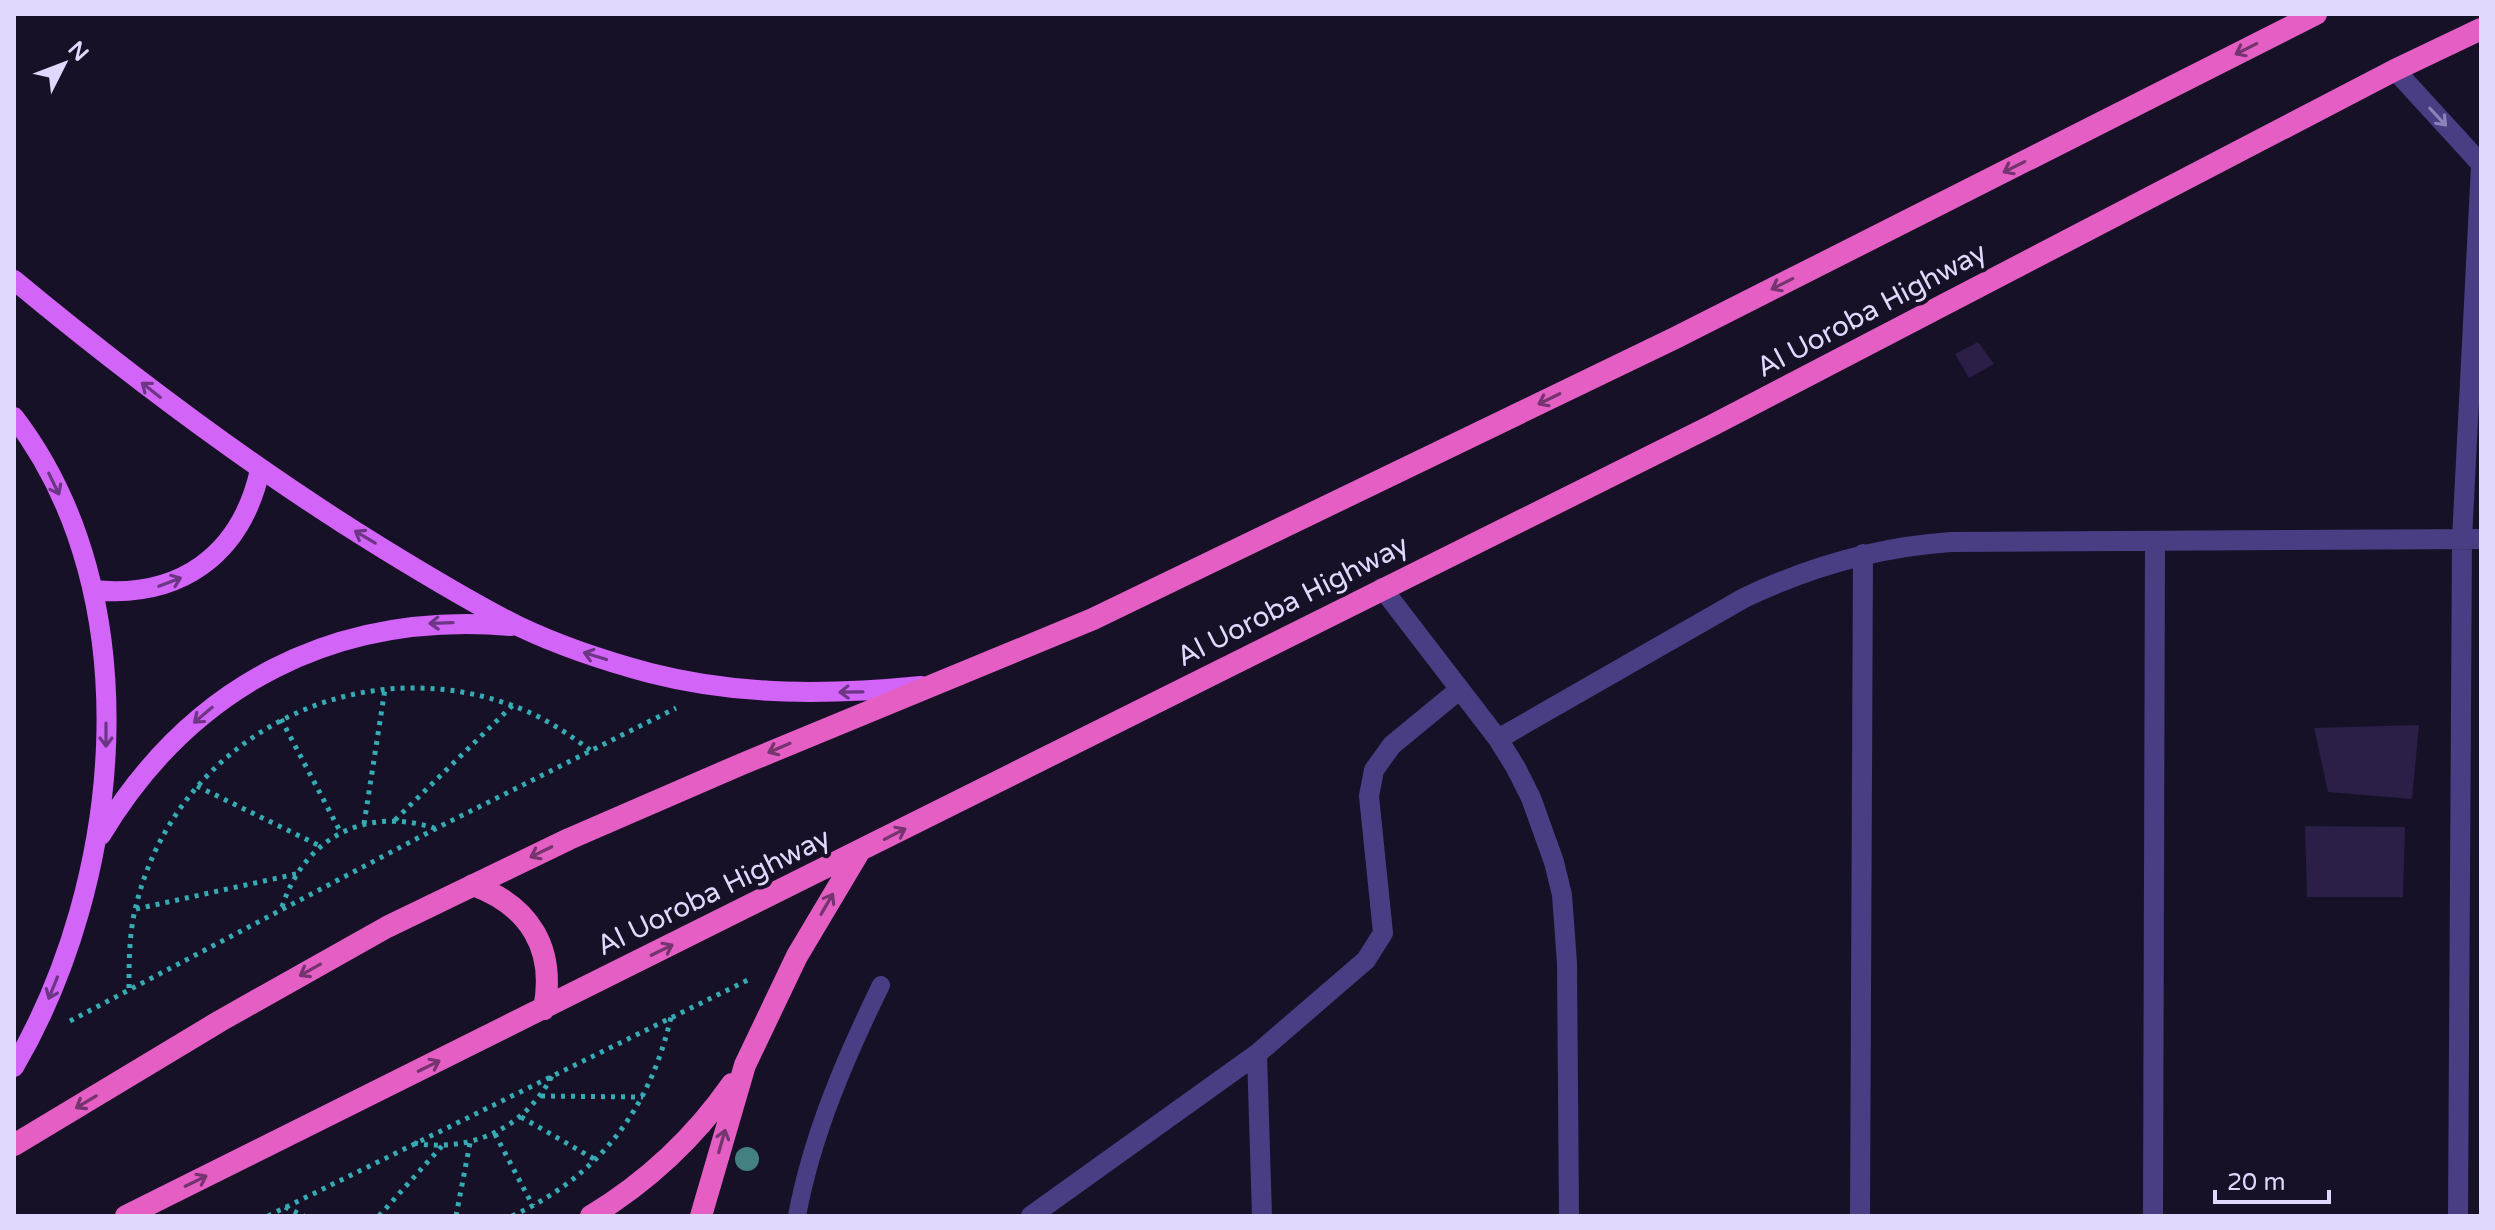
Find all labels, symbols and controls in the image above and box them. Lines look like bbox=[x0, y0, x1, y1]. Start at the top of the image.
north arrow bbox=[24, 24, 104, 104]
text: N bbox=[63, 36, 94, 67]
one-way arrow bbox=[2235, 42, 2259, 58]
one-way arrow bbox=[2428, 106, 2446, 126]
one-way arrow bbox=[2003, 159, 2027, 175]
street label: Al Uoroba Highway bbox=[1751, 235, 1992, 385]
one-way arrow bbox=[1771, 277, 1795, 292]
one-way arrow bbox=[141, 382, 162, 399]
one-way arrow bbox=[1537, 392, 1561, 407]
one-way arrow bbox=[46, 471, 62, 495]
street label: Al Uoroba Highway bbox=[1171, 528, 1414, 674]
one-way arrow bbox=[354, 529, 377, 545]
one-way arrow bbox=[157, 574, 182, 588]
one-way arrow bbox=[428, 616, 455, 631]
one-way arrow bbox=[583, 648, 609, 663]
one-way arrow bbox=[838, 685, 865, 700]
one-way arrow bbox=[193, 706, 213, 724]
one-way arrow bbox=[98, 721, 114, 748]
one-way arrow bbox=[767, 741, 792, 756]
street label: Al Uoroba Highway bbox=[591, 821, 836, 963]
one-way arrow bbox=[882, 826, 906, 841]
one-way arrow bbox=[530, 845, 554, 860]
one-way arrow bbox=[819, 893, 835, 916]
one-way arrow bbox=[649, 942, 673, 957]
one-way arrow bbox=[299, 962, 322, 978]
one-way arrow bbox=[45, 975, 59, 1000]
one-way arrow bbox=[417, 1057, 440, 1072]
one-way arrow bbox=[75, 1094, 98, 1110]
one-way arrow bbox=[715, 1128, 730, 1154]
scale bar bbox=[2215, 1154, 2329, 1204]
text: 20 m bbox=[2227, 1168, 2285, 1197]
one-way arrow bbox=[184, 1173, 208, 1189]

